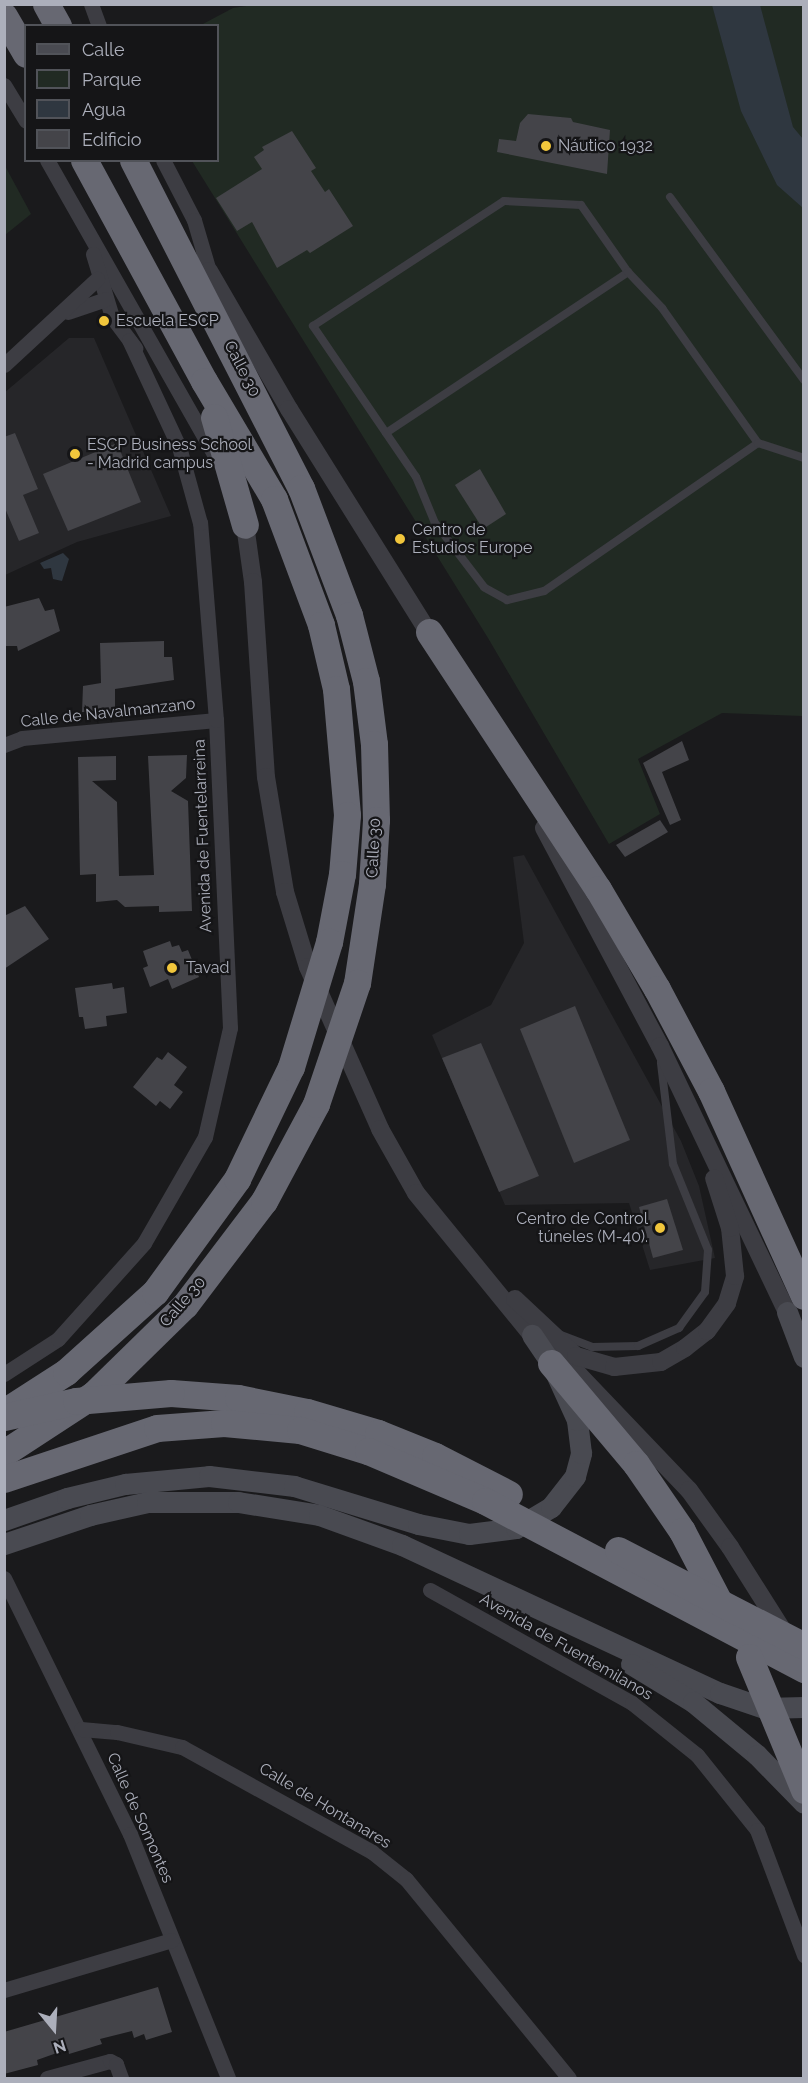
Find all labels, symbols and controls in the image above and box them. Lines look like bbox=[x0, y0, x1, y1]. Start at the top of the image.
legend bbox=[24, 24, 219, 162]
text: Calle bbox=[82, 39, 125, 60]
text: Parque bbox=[82, 69, 141, 90]
text: Agua bbox=[82, 99, 126, 120]
text: Edificio bbox=[82, 129, 141, 150]
place label: Náutico 1932 bbox=[558, 136, 653, 156]
marker: Náutico 1932 bbox=[539, 139, 553, 153]
place label: Escuela ESCP bbox=[116, 311, 219, 331]
marker: Escuela ESCP bbox=[97, 314, 111, 328]
street label: Calle 30 bbox=[220, 338, 264, 400]
place label: ESCP Business School - Madrid campus bbox=[87, 435, 252, 473]
marker: ESCP Business School - Madrid campus bbox=[68, 447, 82, 461]
place label: Centro de Estudios Europe bbox=[412, 520, 532, 558]
marker: Centro de Estudios Europe bbox=[393, 532, 407, 546]
street label: Calle de Navalmanzano bbox=[20, 694, 196, 732]
street label: Avenida de Fuentelarreina bbox=[190, 739, 216, 933]
street label: Calle 30 bbox=[363, 817, 385, 879]
place label: Tavad bbox=[186, 958, 230, 978]
marker: Tavad bbox=[163, 959, 181, 977]
place label: Centro de Control túneles (M-40). bbox=[516, 1209, 648, 1247]
marker: Centro de Control túneles (M-40). bbox=[653, 1221, 667, 1235]
street label: Calle 30 bbox=[156, 1273, 210, 1331]
street label: Avenida de Fuentemilanos bbox=[476, 1590, 656, 1704]
street label: Calle de Somontes bbox=[103, 1750, 177, 1886]
street label: Calle de Hontanares bbox=[256, 1759, 394, 1853]
north arrow bbox=[24, 1999, 84, 2059]
text: N bbox=[51, 2036, 68, 2058]

